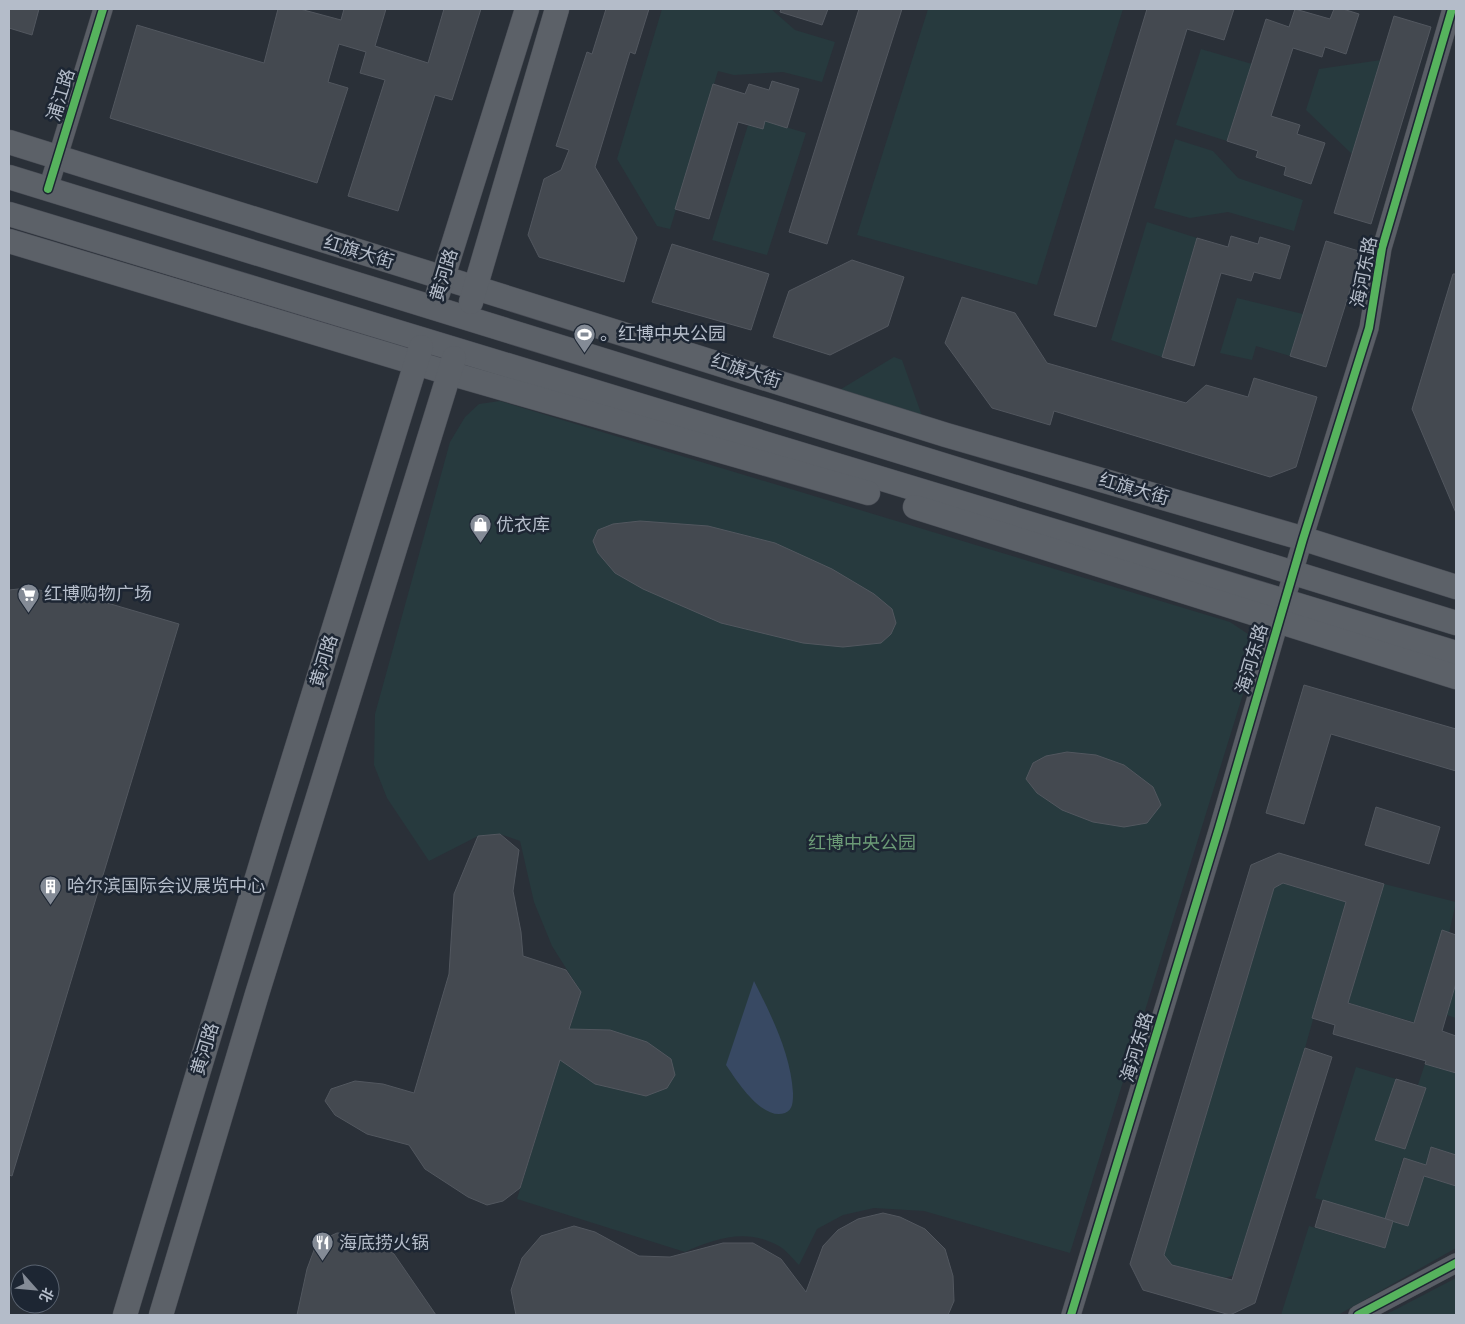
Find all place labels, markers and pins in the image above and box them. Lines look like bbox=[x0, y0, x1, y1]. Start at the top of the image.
place label: 。红博中央公园 bbox=[600, 321, 726, 347]
sports icon: 。红博中央公园 bbox=[572, 322, 596, 353]
place label: 优衣库 bbox=[496, 512, 550, 538]
shop icon: 优衣库 bbox=[468, 513, 492, 544]
place label: 红博购物广场 bbox=[44, 581, 152, 607]
supermarket icon: 红博购物广场 bbox=[16, 582, 40, 613]
place label: 哈尔滨国际会议展览中心 bbox=[67, 873, 265, 899]
building icon: 哈尔滨国际会议展览中心 bbox=[39, 874, 63, 905]
place label: 海底捞火锅 bbox=[339, 1230, 429, 1256]
restaurant icon: 海底捞火锅 bbox=[311, 1231, 335, 1262]

